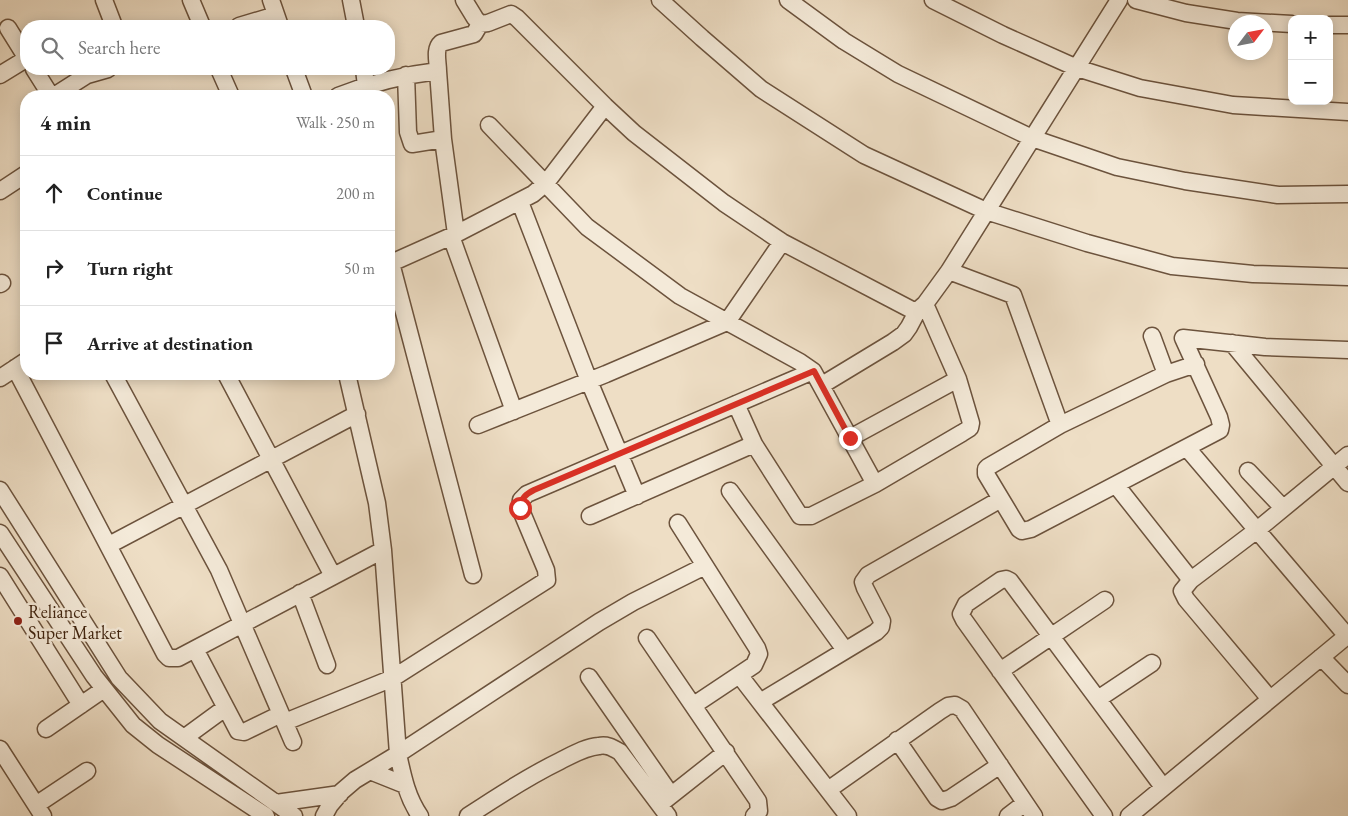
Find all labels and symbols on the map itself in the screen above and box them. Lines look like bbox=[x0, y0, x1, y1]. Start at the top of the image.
north arrow bbox=[1228, 15, 1273, 60]
route end bbox=[839, 427, 862, 450]
route start bbox=[509, 497, 532, 520]
place label: Reliance Super Market bbox=[28, 600, 122, 644]
marker: Reliance Super Market bbox=[12, 615, 24, 627]

